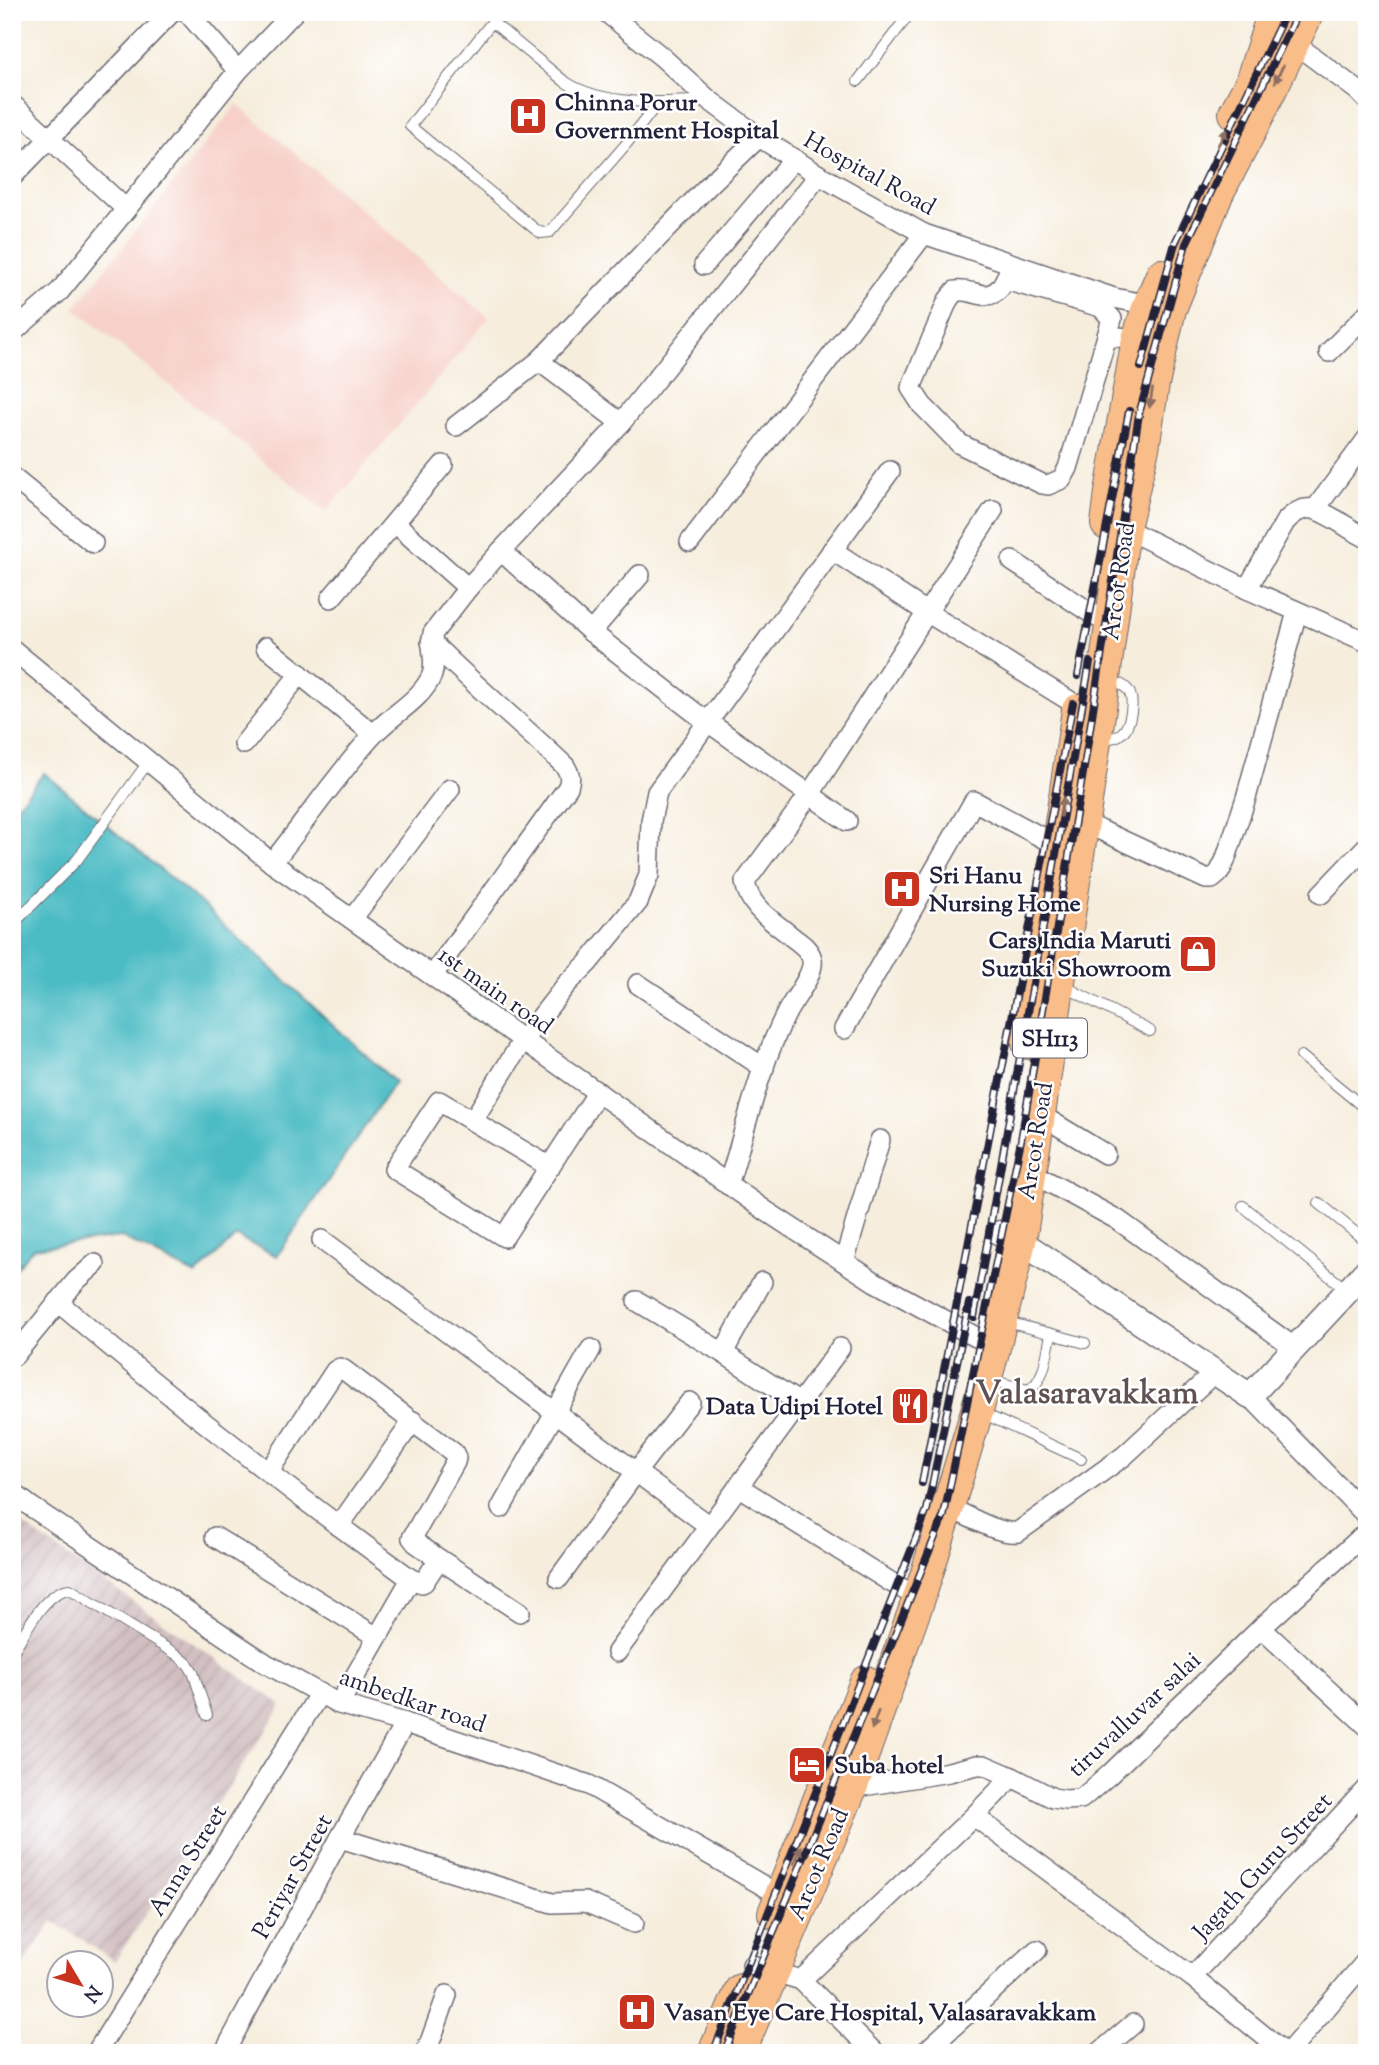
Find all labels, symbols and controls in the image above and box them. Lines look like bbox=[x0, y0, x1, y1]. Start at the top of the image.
one-way arrow bbox=[1273, 64, 1284, 84]
place label: Chinna Porur Government Hospital bbox=[555, 87, 779, 149]
hospital icon: Chinna Porur Government Hospital bbox=[507, 95, 549, 137]
street label: Hospital Road bbox=[797, 124, 942, 225]
one-way arrow bbox=[1217, 128, 1228, 148]
one-way arrow bbox=[1145, 387, 1156, 409]
street label: Arcot Road bbox=[1095, 519, 1145, 643]
one-way arrow bbox=[1057, 796, 1068, 818]
place label: Sri Hanu Nursing Home bbox=[929, 860, 1081, 922]
hospital icon: Sri Hanu Nursing Home bbox=[881, 868, 923, 910]
place label: Cars India Maruti Suzuki Showroom bbox=[981, 925, 1171, 987]
shop icon: Cars India Maruti Suzuki Showroom bbox=[1177, 933, 1219, 975]
street label: 1st main road bbox=[430, 939, 560, 1044]
road number: SH113 bbox=[1013, 1018, 1087, 1058]
street label: Arcot Road bbox=[1011, 1079, 1063, 1203]
district label: Valasaravakkam bbox=[975, 1372, 1199, 1418]
restaurant icon: Data Udipi Hotel bbox=[889, 1385, 931, 1427]
place label: Data Udipi Hotel bbox=[706, 1391, 883, 1425]
street label: tiruvalluvar salai bbox=[1061, 1645, 1210, 1786]
street label: ambedkar road bbox=[334, 1661, 491, 1743]
one-way arrow bbox=[869, 1710, 880, 1731]
hotel icon: Suba hotel bbox=[786, 1744, 828, 1786]
place label: Suba hotel bbox=[834, 1750, 944, 1784]
street label: Jagath Guru Street bbox=[1185, 1786, 1341, 1950]
street label: Anna Street bbox=[141, 1799, 236, 1923]
street label: Arcot Road bbox=[781, 1803, 859, 1926]
street label: Periyar Street bbox=[245, 1808, 342, 1946]
one-way arrow bbox=[793, 1844, 804, 1865]
north arrow bbox=[46, 1950, 116, 2020]
text: N bbox=[76, 1979, 107, 2007]
hospital icon: Vasan Eye Care Hospital, Valasaravakkam bbox=[616, 1991, 658, 2033]
place label: Vasan Eye Care Hospital, Valasaravakkam bbox=[664, 1997, 1096, 2031]

